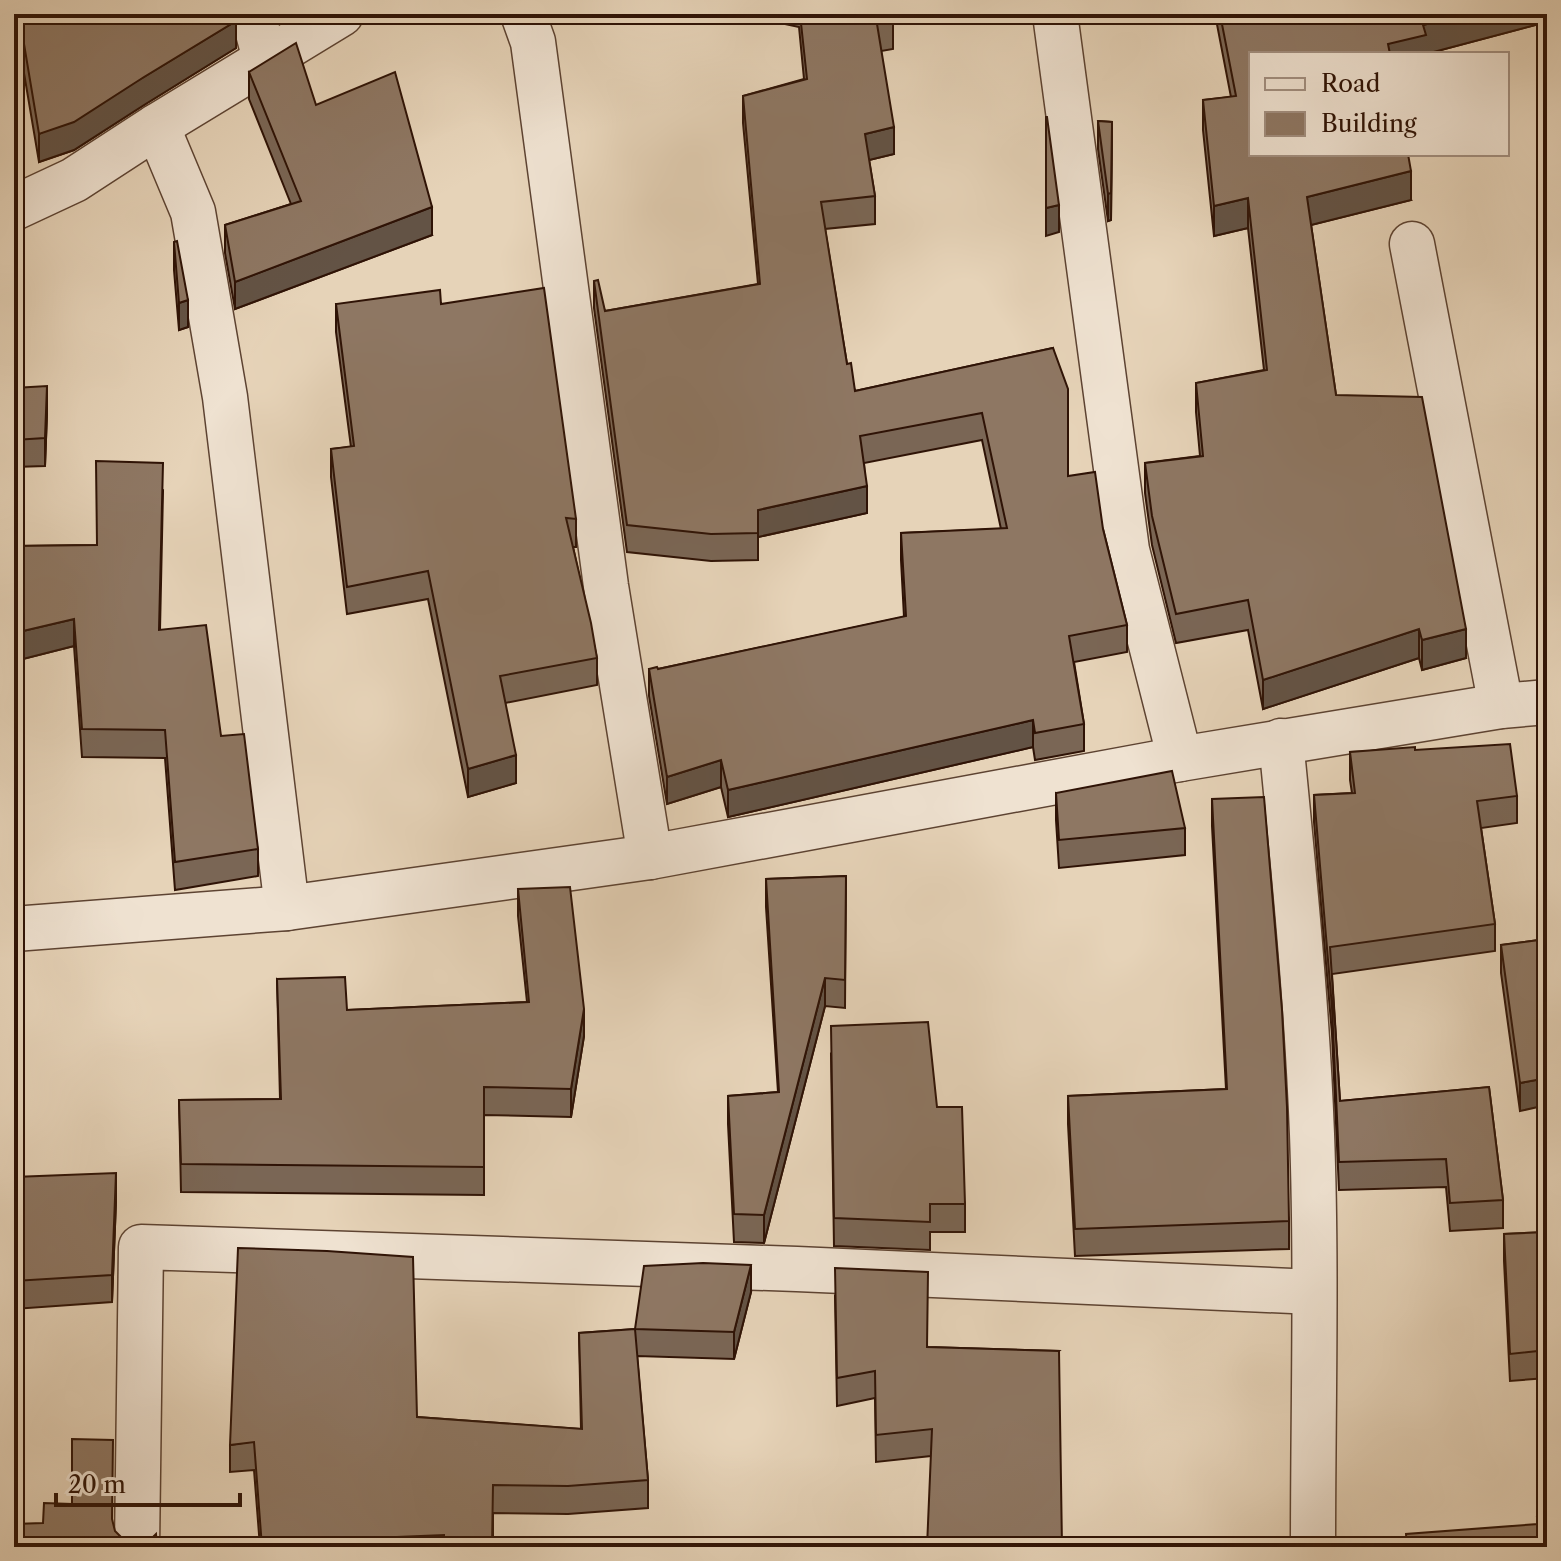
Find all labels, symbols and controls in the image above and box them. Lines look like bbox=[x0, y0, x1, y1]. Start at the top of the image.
legend bbox=[1249, 52, 1509, 156]
text: Road bbox=[1321, 69, 1381, 98]
text: Building bbox=[1321, 109, 1417, 138]
scale bar bbox=[56, 1457, 240, 1507]
text: 20 m bbox=[68, 1470, 126, 1499]

